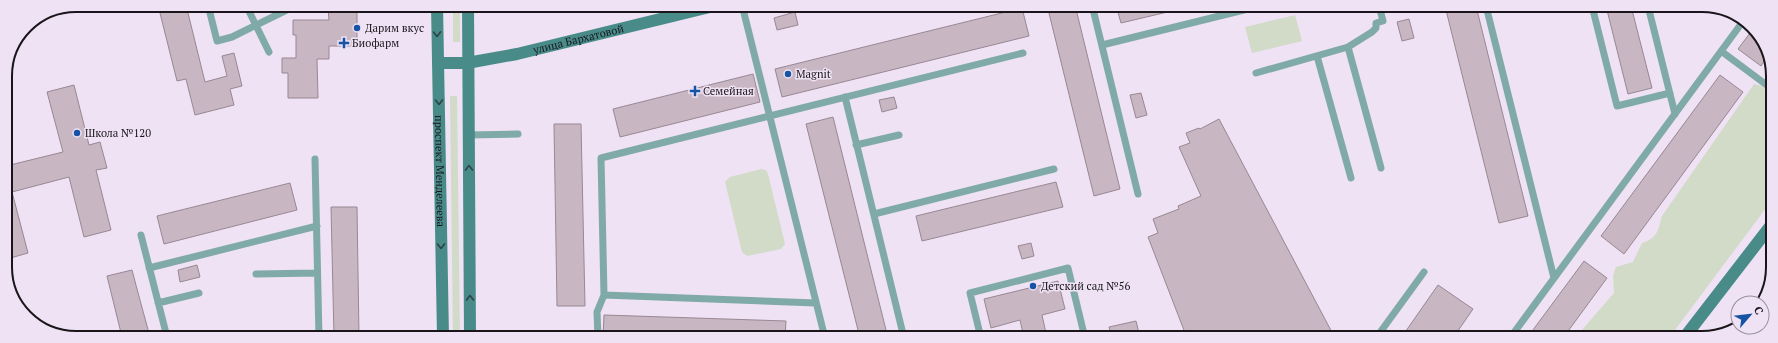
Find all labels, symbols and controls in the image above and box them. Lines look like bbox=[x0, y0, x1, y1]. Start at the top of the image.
place label: Дарим вкус bbox=[365, 21, 424, 35]
street label: улица Бархатовой bbox=[531, 21, 625, 57]
marker: Дарим вкус bbox=[352, 23, 362, 33]
one-way arrow bbox=[433, 31, 442, 37]
place label: Биофарм bbox=[352, 36, 399, 50]
marker: Биофарм bbox=[339, 38, 349, 48]
place label: Magnit bbox=[796, 67, 831, 81]
marker: Magnit bbox=[783, 69, 793, 79]
place label: Семейная bbox=[703, 84, 754, 98]
marker: Семейная bbox=[690, 86, 700, 96]
one-way arrow bbox=[434, 99, 443, 105]
street label: проспект Менделеева bbox=[432, 115, 448, 228]
place label: Школа №120 bbox=[85, 126, 151, 140]
marker: Школа №120 bbox=[72, 128, 82, 138]
one-way arrow bbox=[464, 165, 473, 171]
one-way arrow bbox=[437, 243, 445, 249]
place label: Детский сад №56 bbox=[1041, 279, 1130, 293]
marker: Детский сад №56 bbox=[1028, 281, 1038, 291]
one-way arrow bbox=[466, 295, 474, 301]
north arrow bbox=[1730, 295, 1770, 335]
text: С bbox=[1751, 304, 1767, 317]

